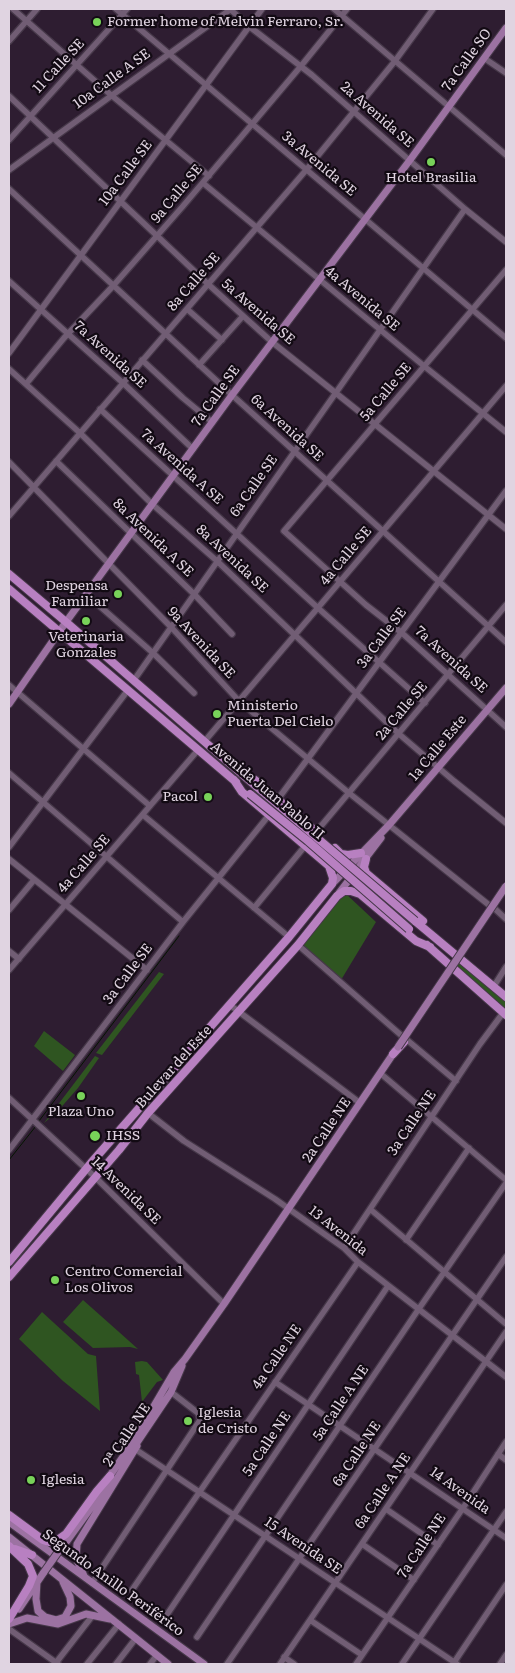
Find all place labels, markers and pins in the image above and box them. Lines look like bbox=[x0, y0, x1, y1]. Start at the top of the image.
place label: Former home of Melvin Ferraro, Sr. bbox=[107, 14, 344, 30]
marker: Former home of Melvin Ferraro, Sr. bbox=[91, 16, 103, 28]
marker: Hotel Brasilia bbox=[425, 156, 437, 168]
place label: Hotel Brasilia bbox=[386, 170, 476, 186]
place label: Despensa Familiar bbox=[45, 578, 108, 610]
marker: Despensa Familiar bbox=[112, 588, 124, 600]
marker: Veterinaria Gonzales bbox=[80, 615, 92, 627]
place label: Veterinaria Gonzales bbox=[48, 629, 124, 662]
place label: Ministerio Puerta Del Cielo bbox=[227, 698, 333, 730]
marker: Ministerio Puerta Del Cielo bbox=[211, 708, 223, 720]
place label: Pacol bbox=[163, 789, 198, 805]
marker: Pacol bbox=[202, 791, 214, 803]
marker: Plaza Uno bbox=[75, 1090, 87, 1102]
place label: Plaza Uno bbox=[48, 1104, 114, 1120]
place label: IHSS bbox=[106, 1128, 140, 1144]
marker: IHSS bbox=[88, 1129, 102, 1143]
place label: Centro Comercial Los Olivos bbox=[65, 1264, 182, 1296]
marker: Centro Comercial Los Olivos bbox=[49, 1274, 61, 1286]
place label: Iglesia de Cristo bbox=[198, 1405, 258, 1438]
marker: Iglesia de Cristo bbox=[182, 1415, 194, 1427]
place label: Iglesia bbox=[41, 1472, 85, 1488]
marker: Iglesia bbox=[25, 1474, 37, 1486]

